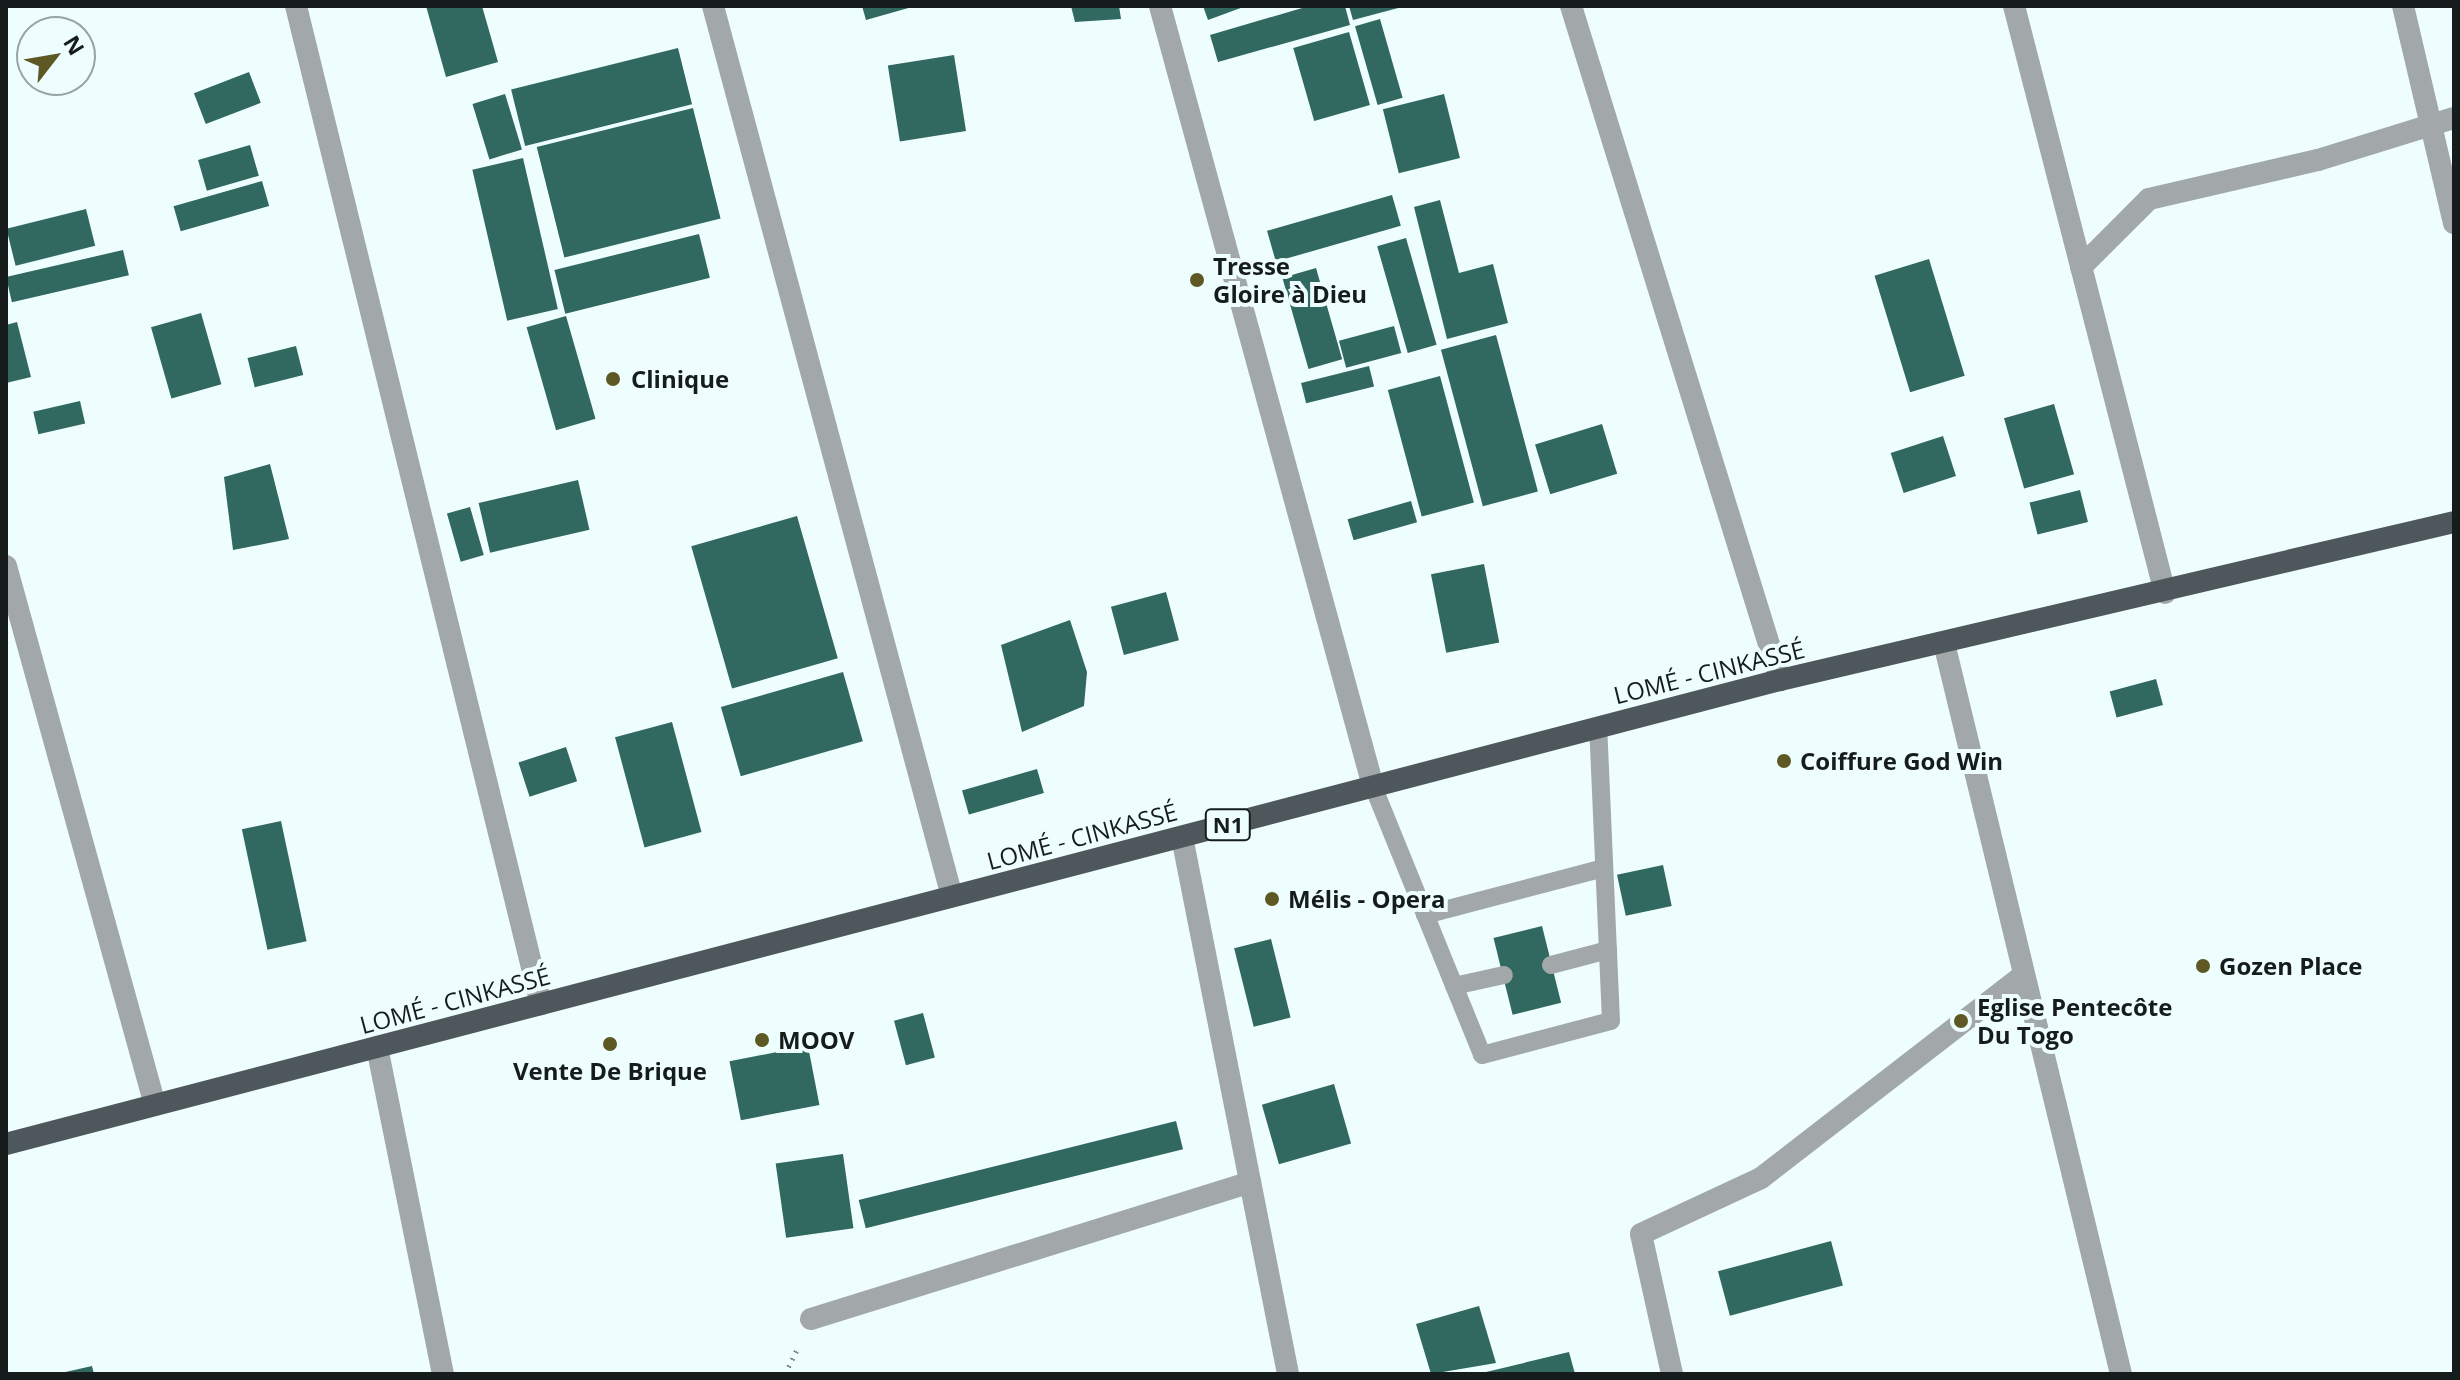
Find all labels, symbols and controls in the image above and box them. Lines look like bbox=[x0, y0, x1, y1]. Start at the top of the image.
north arrow bbox=[16, 16, 96, 96]
text: N bbox=[57, 29, 92, 60]
place label: Tresse Gloire à Dieu bbox=[1213, 252, 1367, 308]
marker: Tresse Gloire à Dieu bbox=[1188, 271, 1206, 289]
place label: Clinique bbox=[631, 365, 729, 393]
marker: Clinique bbox=[602, 368, 624, 390]
street label: LOMÉ - CINKASSÉ bbox=[1611, 634, 1807, 710]
place label: Coiffure God Win bbox=[1800, 747, 2003, 775]
marker: Coiffure God Win bbox=[1775, 752, 1793, 770]
street label: LOMÉ - CINKASSÉ bbox=[984, 797, 1180, 875]
road number: N1 bbox=[1204, 807, 1252, 843]
place label: Mélis - Opera bbox=[1288, 885, 1445, 913]
marker: Mélis - Opera bbox=[1263, 890, 1281, 908]
place label: Gozen Place bbox=[2219, 952, 2363, 980]
marker: Gozen Place bbox=[2194, 957, 2212, 975]
street label: LOMÉ - CINKASSÉ bbox=[357, 961, 553, 1039]
place label: Eglise Pentecôte Du Togo bbox=[1977, 993, 2172, 1049]
marker: Eglise Pentecôte Du Togo bbox=[1952, 1012, 1970, 1030]
place label: MOOV bbox=[778, 1026, 854, 1054]
marker: MOOV bbox=[753, 1031, 771, 1049]
marker: Vente De Brique bbox=[601, 1035, 619, 1053]
place label: Vente De Brique bbox=[513, 1057, 707, 1085]

